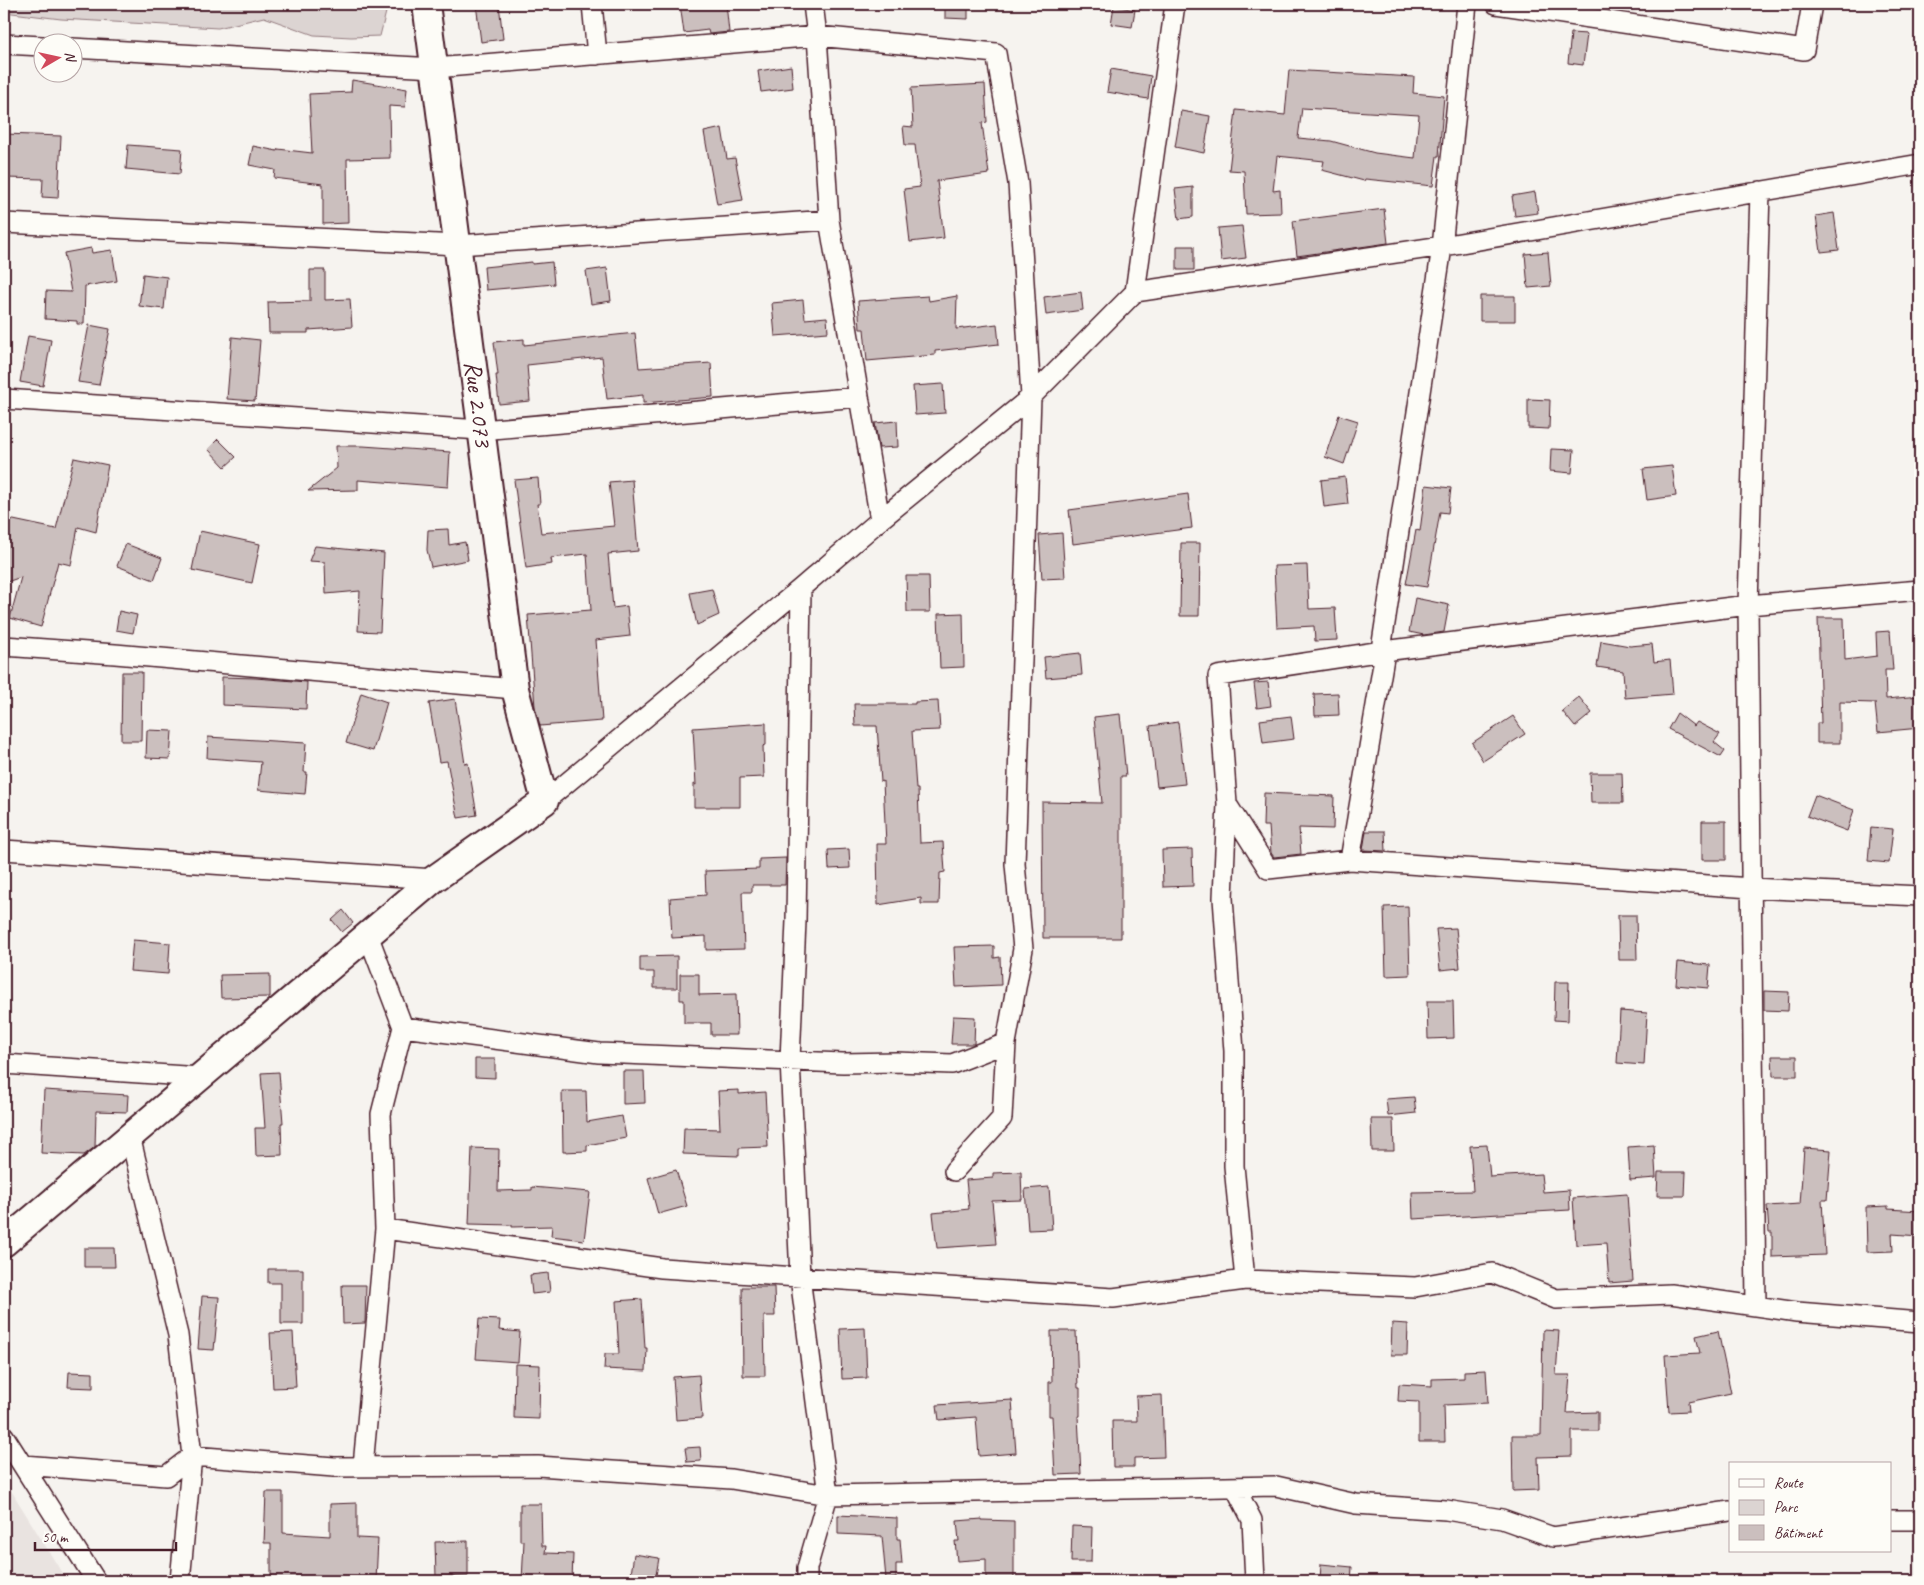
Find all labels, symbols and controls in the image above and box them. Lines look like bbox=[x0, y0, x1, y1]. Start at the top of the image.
north arrow bbox=[32, 32, 82, 82]
text: N bbox=[61, 50, 80, 64]
street label: Rue 2.073 bbox=[457, 359, 499, 450]
legend bbox=[1729, 1462, 1892, 1552]
text: Route bbox=[1774, 1474, 1804, 1493]
text: Parc bbox=[1774, 1498, 1798, 1517]
scale bar bbox=[35, 1520, 176, 1552]
text: Bâtiment bbox=[1774, 1524, 1824, 1543]
text: 50 m bbox=[42, 1528, 69, 1547]

